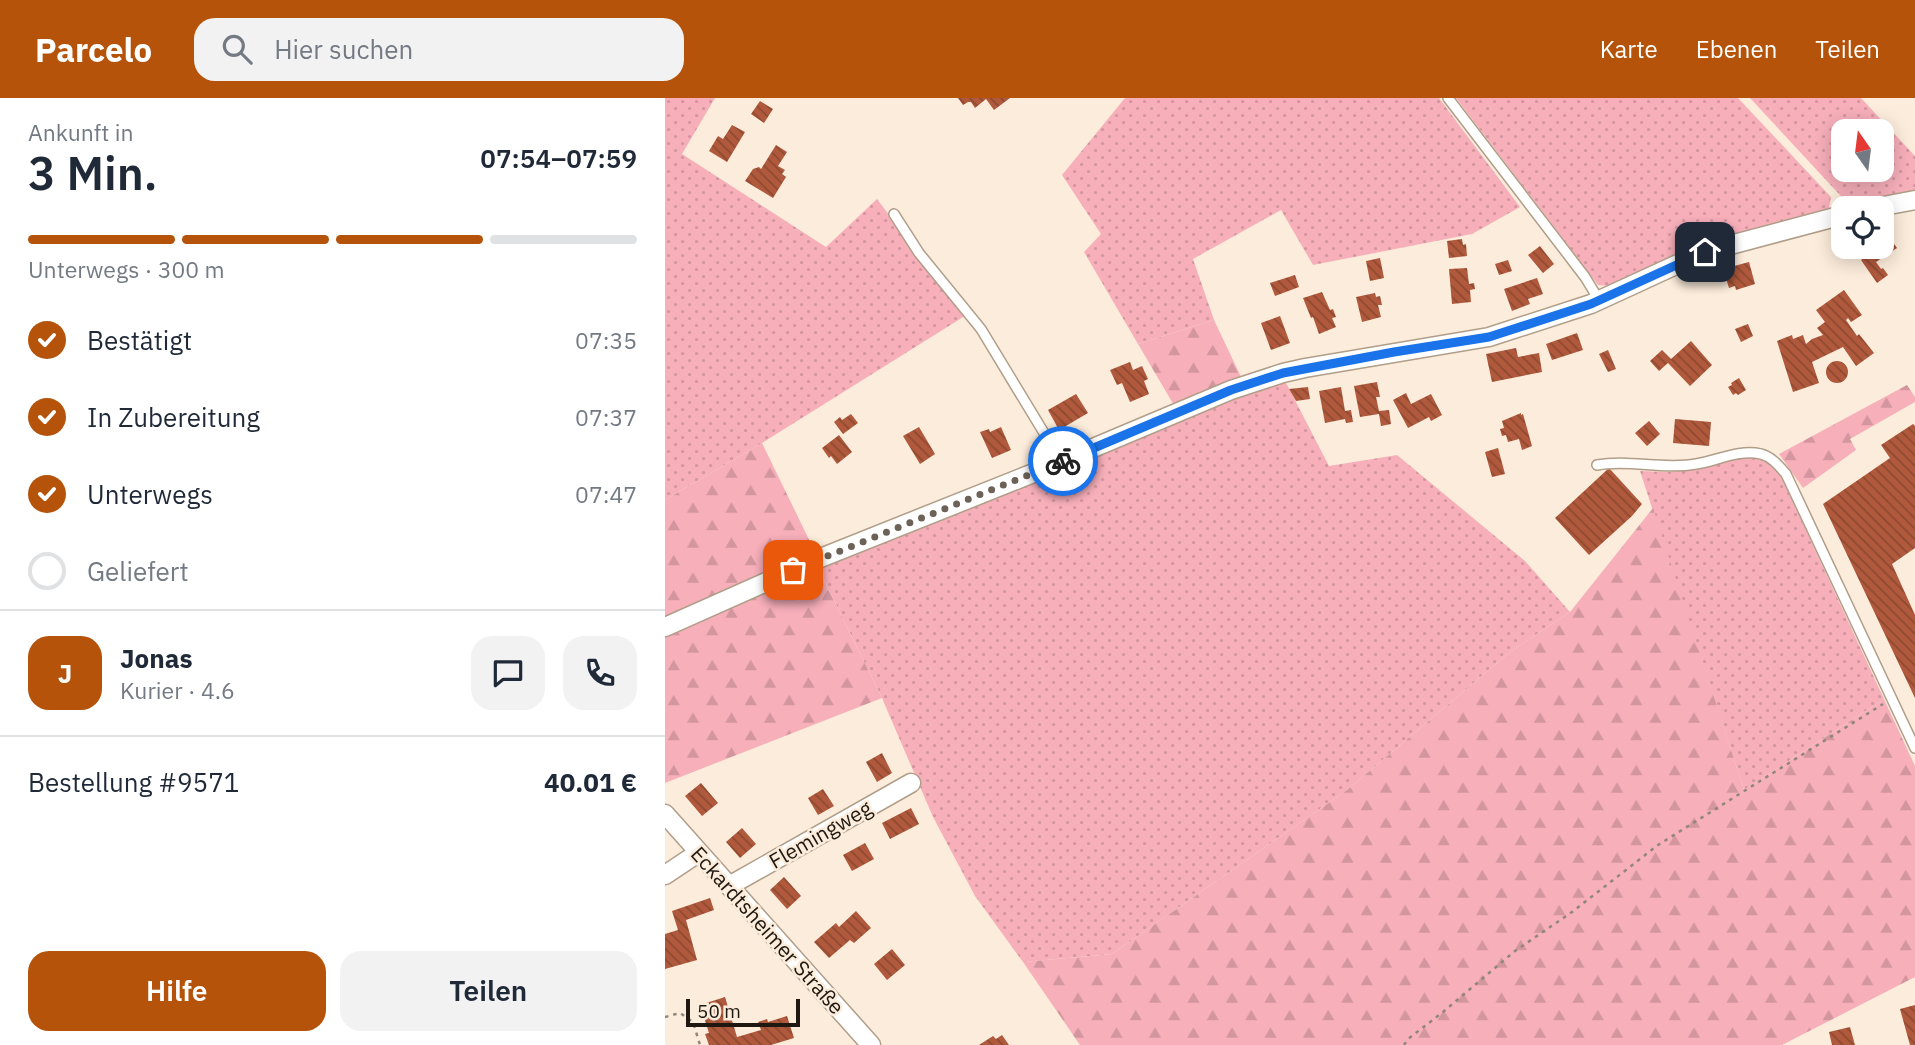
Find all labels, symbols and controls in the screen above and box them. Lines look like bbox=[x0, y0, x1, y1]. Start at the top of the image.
search box bbox=[194, 18, 684, 81]
text: Parcelo bbox=[35, 28, 152, 71]
icon: search bbox=[218, 30, 256, 68]
text: Hier suchen bbox=[274, 32, 413, 66]
text: Karte bbox=[1600, 33, 1658, 65]
text: Ebenen bbox=[1696, 33, 1777, 65]
text: Teilen bbox=[1815, 33, 1880, 65]
text: Ankunft in bbox=[28, 117, 134, 147]
north arrow bbox=[1831, 119, 1893, 182]
map controls bbox=[1831, 119, 1894, 259]
text: 07:54–07:59 bbox=[480, 141, 637, 175]
text: 3 Min. bbox=[28, 143, 158, 203]
button: locate bbox=[1831, 196, 1894, 259]
pin bbox=[1675, 222, 1735, 282]
icon: home bbox=[1686, 233, 1724, 271]
text: Unterwegs · 300 m bbox=[28, 254, 225, 284]
icon: check bbox=[28, 321, 66, 359]
text: Bestätigt bbox=[87, 323, 192, 357]
text: 07:35 bbox=[575, 325, 637, 355]
icon: check bbox=[28, 398, 66, 436]
text: In Zubereitung bbox=[87, 400, 260, 434]
text: 07:37 bbox=[575, 402, 637, 432]
courier bbox=[1028, 426, 1098, 496]
icon: bike bbox=[1044, 442, 1082, 480]
icon: check bbox=[28, 475, 66, 513]
text: Unterwegs bbox=[87, 477, 213, 511]
text: 07:47 bbox=[575, 479, 637, 509]
pin bbox=[763, 540, 823, 600]
icon: bag bbox=[774, 551, 812, 589]
text: Geliefert bbox=[87, 554, 189, 588]
button: chat bbox=[471, 636, 545, 710]
button: phone bbox=[563, 636, 637, 710]
text: Jonas bbox=[120, 641, 193, 675]
text: J bbox=[58, 656, 72, 690]
text: Kurier · 4.6 bbox=[120, 675, 235, 705]
text: Bestellung #9571 bbox=[28, 765, 239, 799]
text: 40.01 € bbox=[544, 765, 637, 799]
street label: Flemingweg bbox=[764, 793, 876, 875]
street label: Eckardtsheimer Straße bbox=[685, 840, 851, 1020]
button: Hilfe bbox=[28, 951, 326, 1031]
button: Teilen bbox=[340, 951, 637, 1031]
scale bar bbox=[686, 996, 800, 1028]
text: 50 m bbox=[697, 999, 741, 1023]

